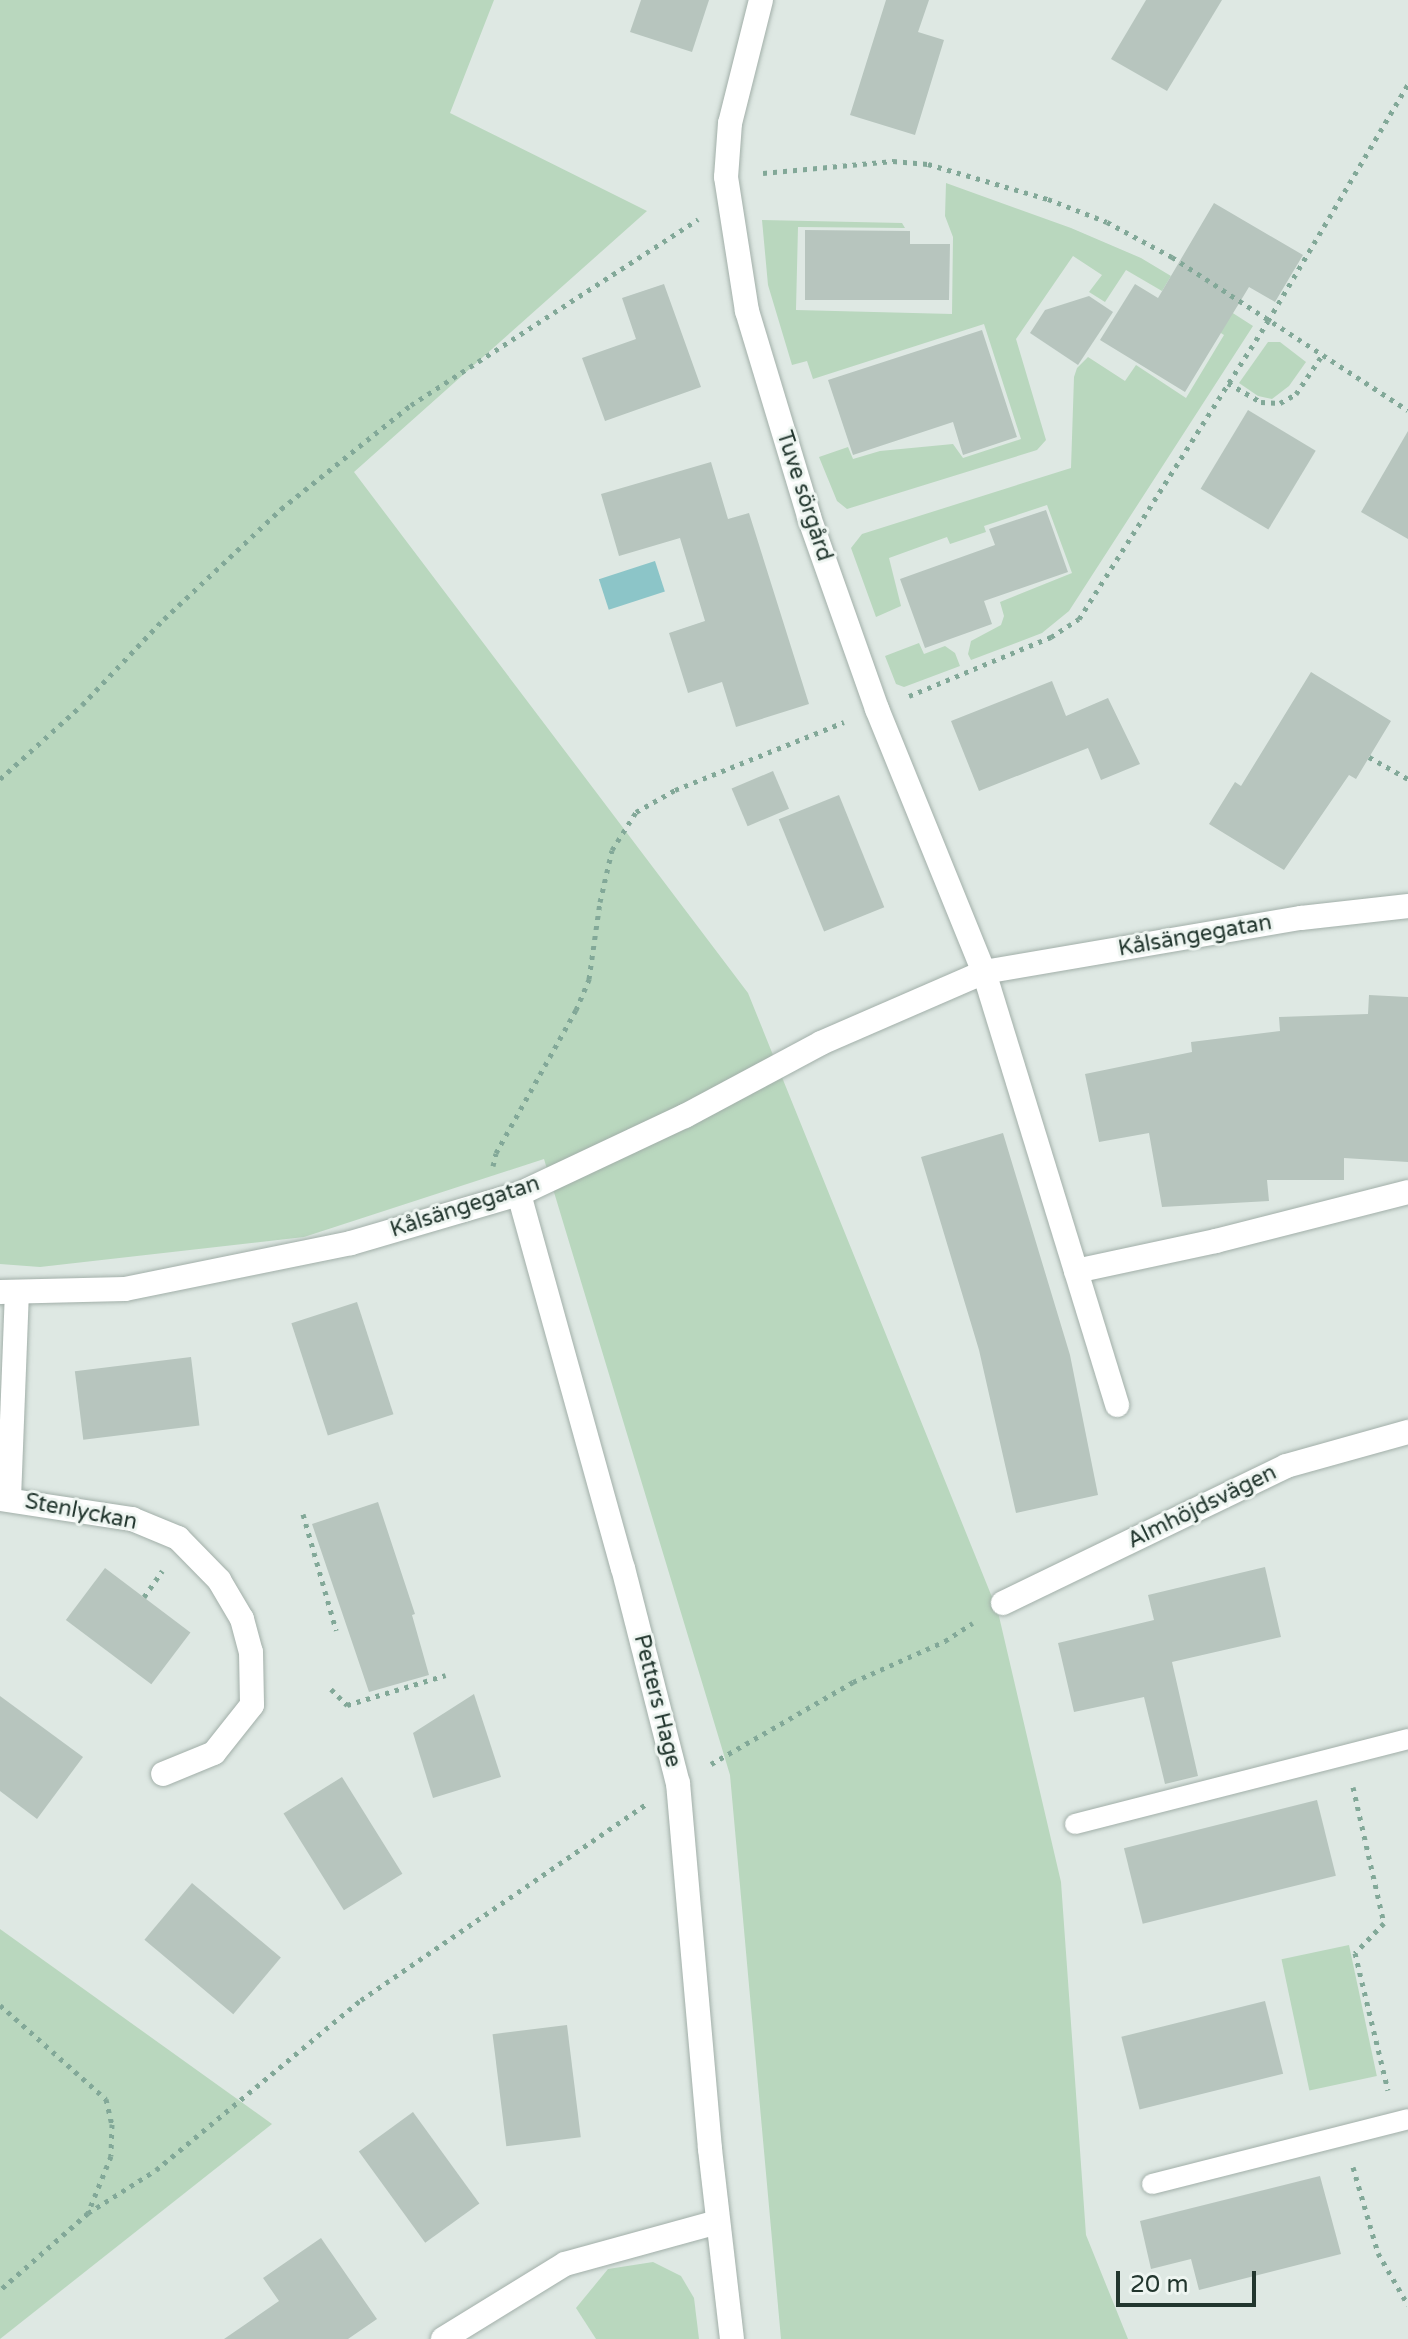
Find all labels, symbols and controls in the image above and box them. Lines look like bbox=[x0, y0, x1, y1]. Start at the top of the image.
street label: Tuve sörgård bbox=[771, 428, 837, 564]
street label: Kålsängegatan bbox=[1116, 910, 1274, 962]
street label: Kålsängegatan bbox=[387, 1170, 543, 1244]
street label: Almhöjdsvägen bbox=[1123, 1460, 1281, 1554]
street label: Stenlyckan bbox=[23, 1488, 139, 1536]
street label: Petters Hage bbox=[628, 1632, 686, 1770]
scale bar bbox=[1120, 2255, 1260, 2305]
text: 20 m bbox=[1130, 2270, 1188, 2299]

